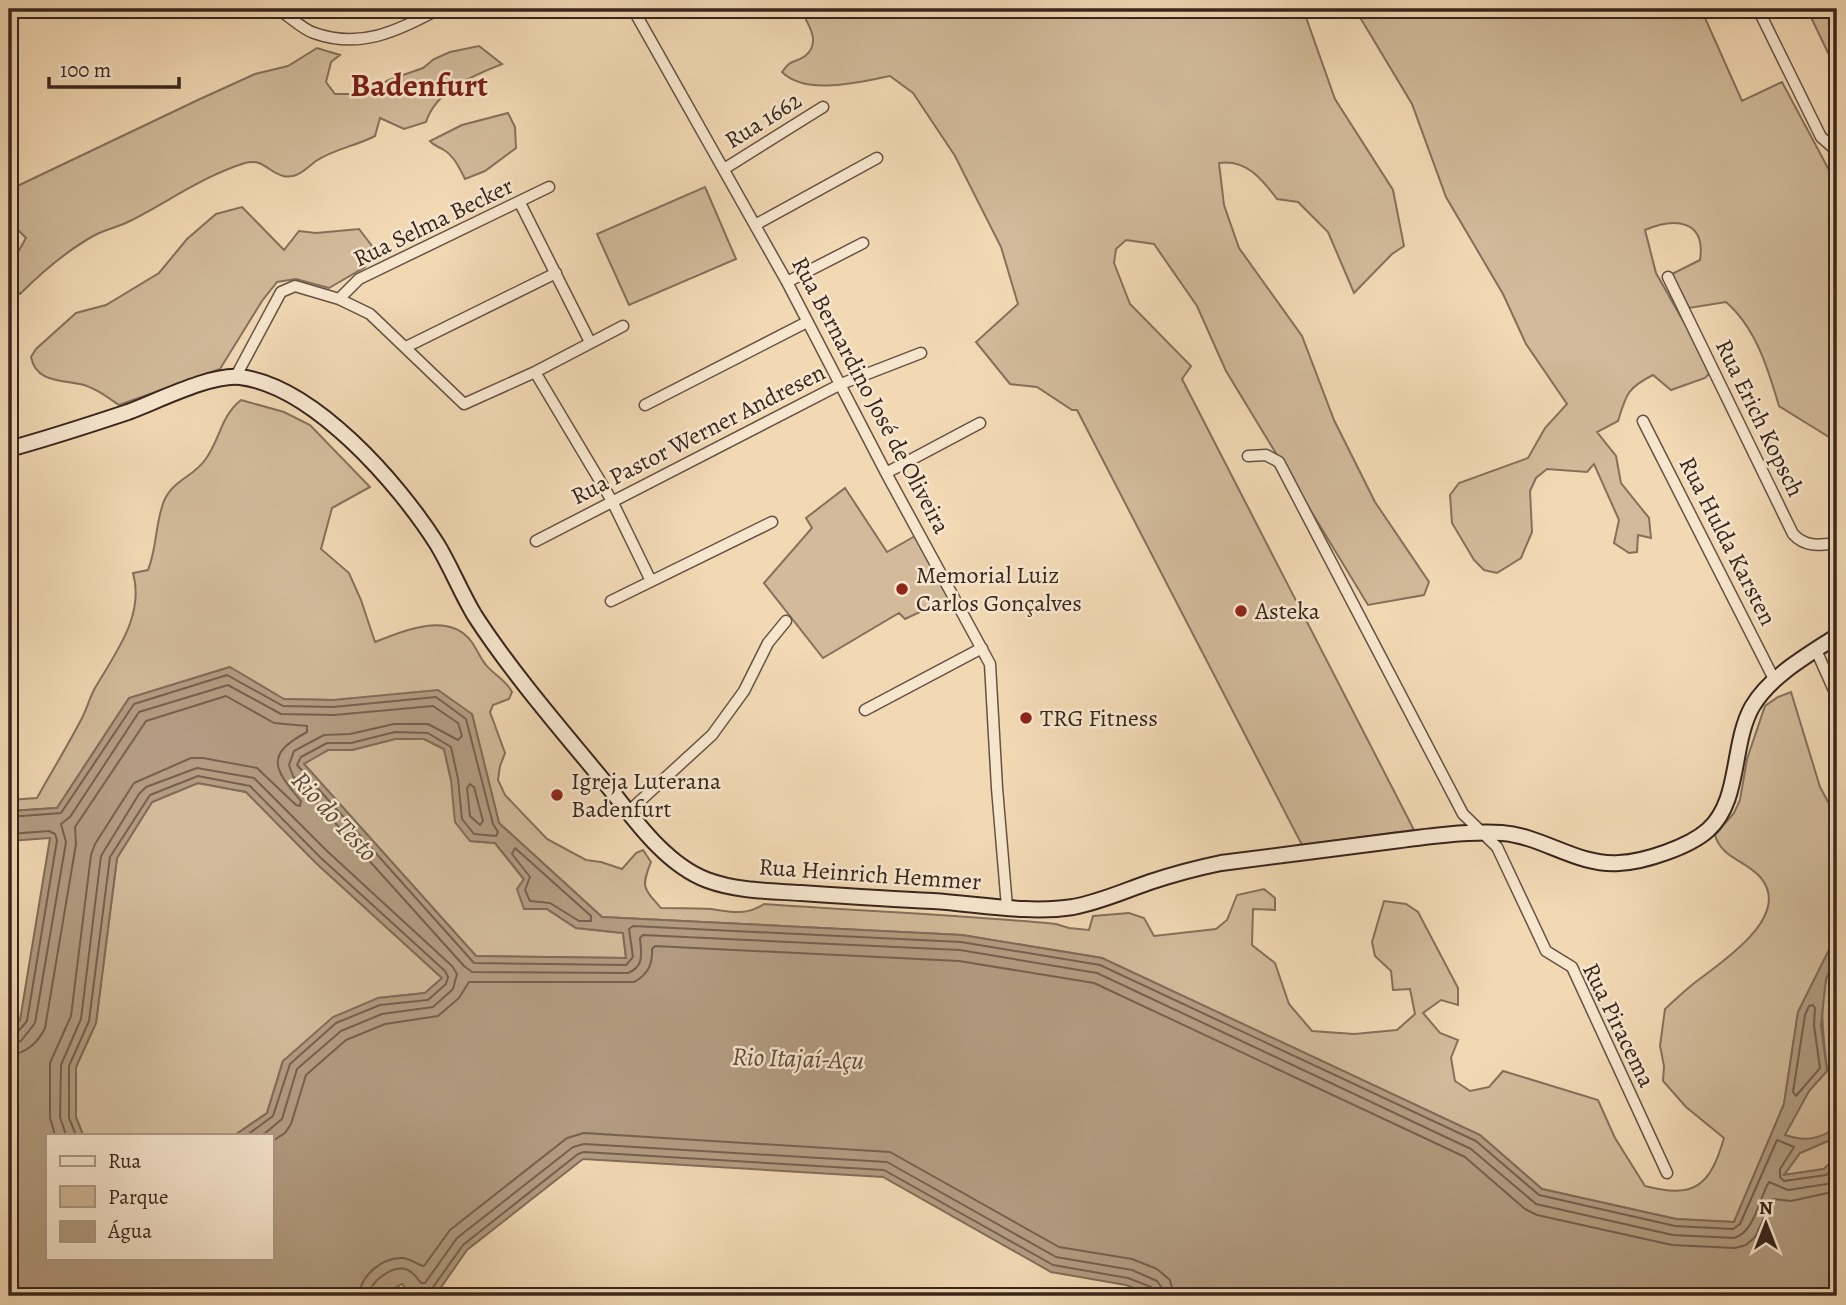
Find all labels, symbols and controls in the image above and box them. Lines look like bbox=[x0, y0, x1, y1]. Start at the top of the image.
scale bar bbox=[49, 46, 178, 90]
text: 100 m bbox=[60, 56, 111, 84]
district label: Badenfurt bbox=[350, 63, 488, 107]
street label: Rua 1662 bbox=[719, 84, 807, 156]
street label: Rua Selma Becker bbox=[348, 169, 518, 275]
street label: Rua Bernardino José de Oliveira bbox=[784, 251, 958, 540]
street label: Rua Erich Kopsch bbox=[1708, 334, 1812, 502]
street label: Rua Pastor Werner Andresen bbox=[565, 356, 831, 512]
street label: Rua Hulda Karsten bbox=[1672, 451, 1784, 631]
place label: Memorial Luiz Carlos Gonçalves bbox=[916, 559, 1082, 619]
marker: Memorial Luiz Carlos Gonçalves bbox=[894, 581, 910, 597]
place label: Asteka bbox=[1254, 595, 1321, 627]
marker: Asteka bbox=[1233, 603, 1249, 619]
place label: TRG Fitness bbox=[1040, 702, 1158, 734]
marker: TRG Fitness bbox=[1018, 710, 1034, 726]
water label: Rio do Testo bbox=[284, 764, 386, 869]
place label: Igreja Luterana Badenfurt bbox=[571, 765, 722, 825]
marker: Igreja Luterana Badenfurt bbox=[549, 787, 565, 803]
street label: Rua Heinrich Hemmer bbox=[758, 850, 982, 898]
street label: Rua Piracema bbox=[1575, 958, 1663, 1093]
water label: Rio Itajaí-Açu bbox=[731, 1039, 865, 1078]
legend bbox=[46, 1134, 273, 1260]
text: Rua bbox=[108, 1147, 142, 1175]
text: Parque bbox=[108, 1183, 168, 1211]
north arrow bbox=[1730, 1190, 1800, 1260]
text: N bbox=[1759, 1195, 1773, 1221]
text: Água bbox=[107, 1217, 152, 1245]

